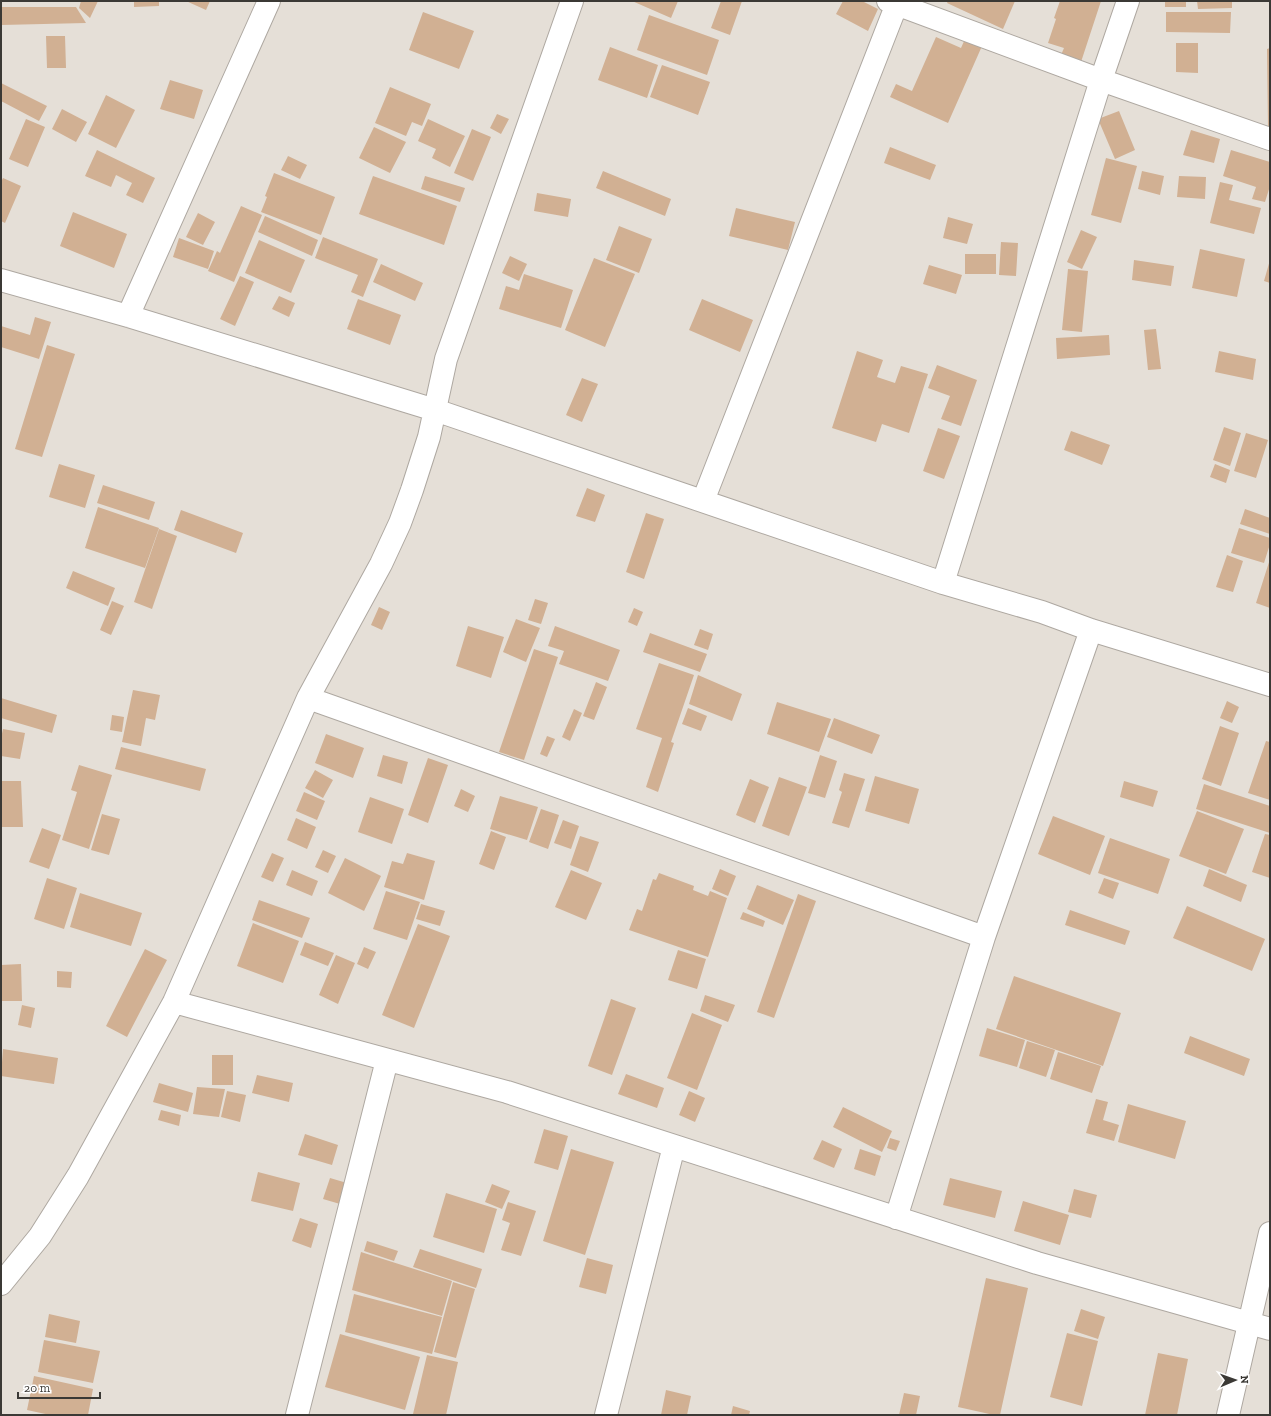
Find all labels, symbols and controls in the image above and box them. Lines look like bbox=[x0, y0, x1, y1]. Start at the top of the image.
north arrow bbox=[1215, 1360, 1255, 1400]
scale bar bbox=[18, 1374, 100, 1400]
text: N bbox=[1238, 1375, 1251, 1385]
text: 20 m bbox=[24, 1381, 51, 1395]

